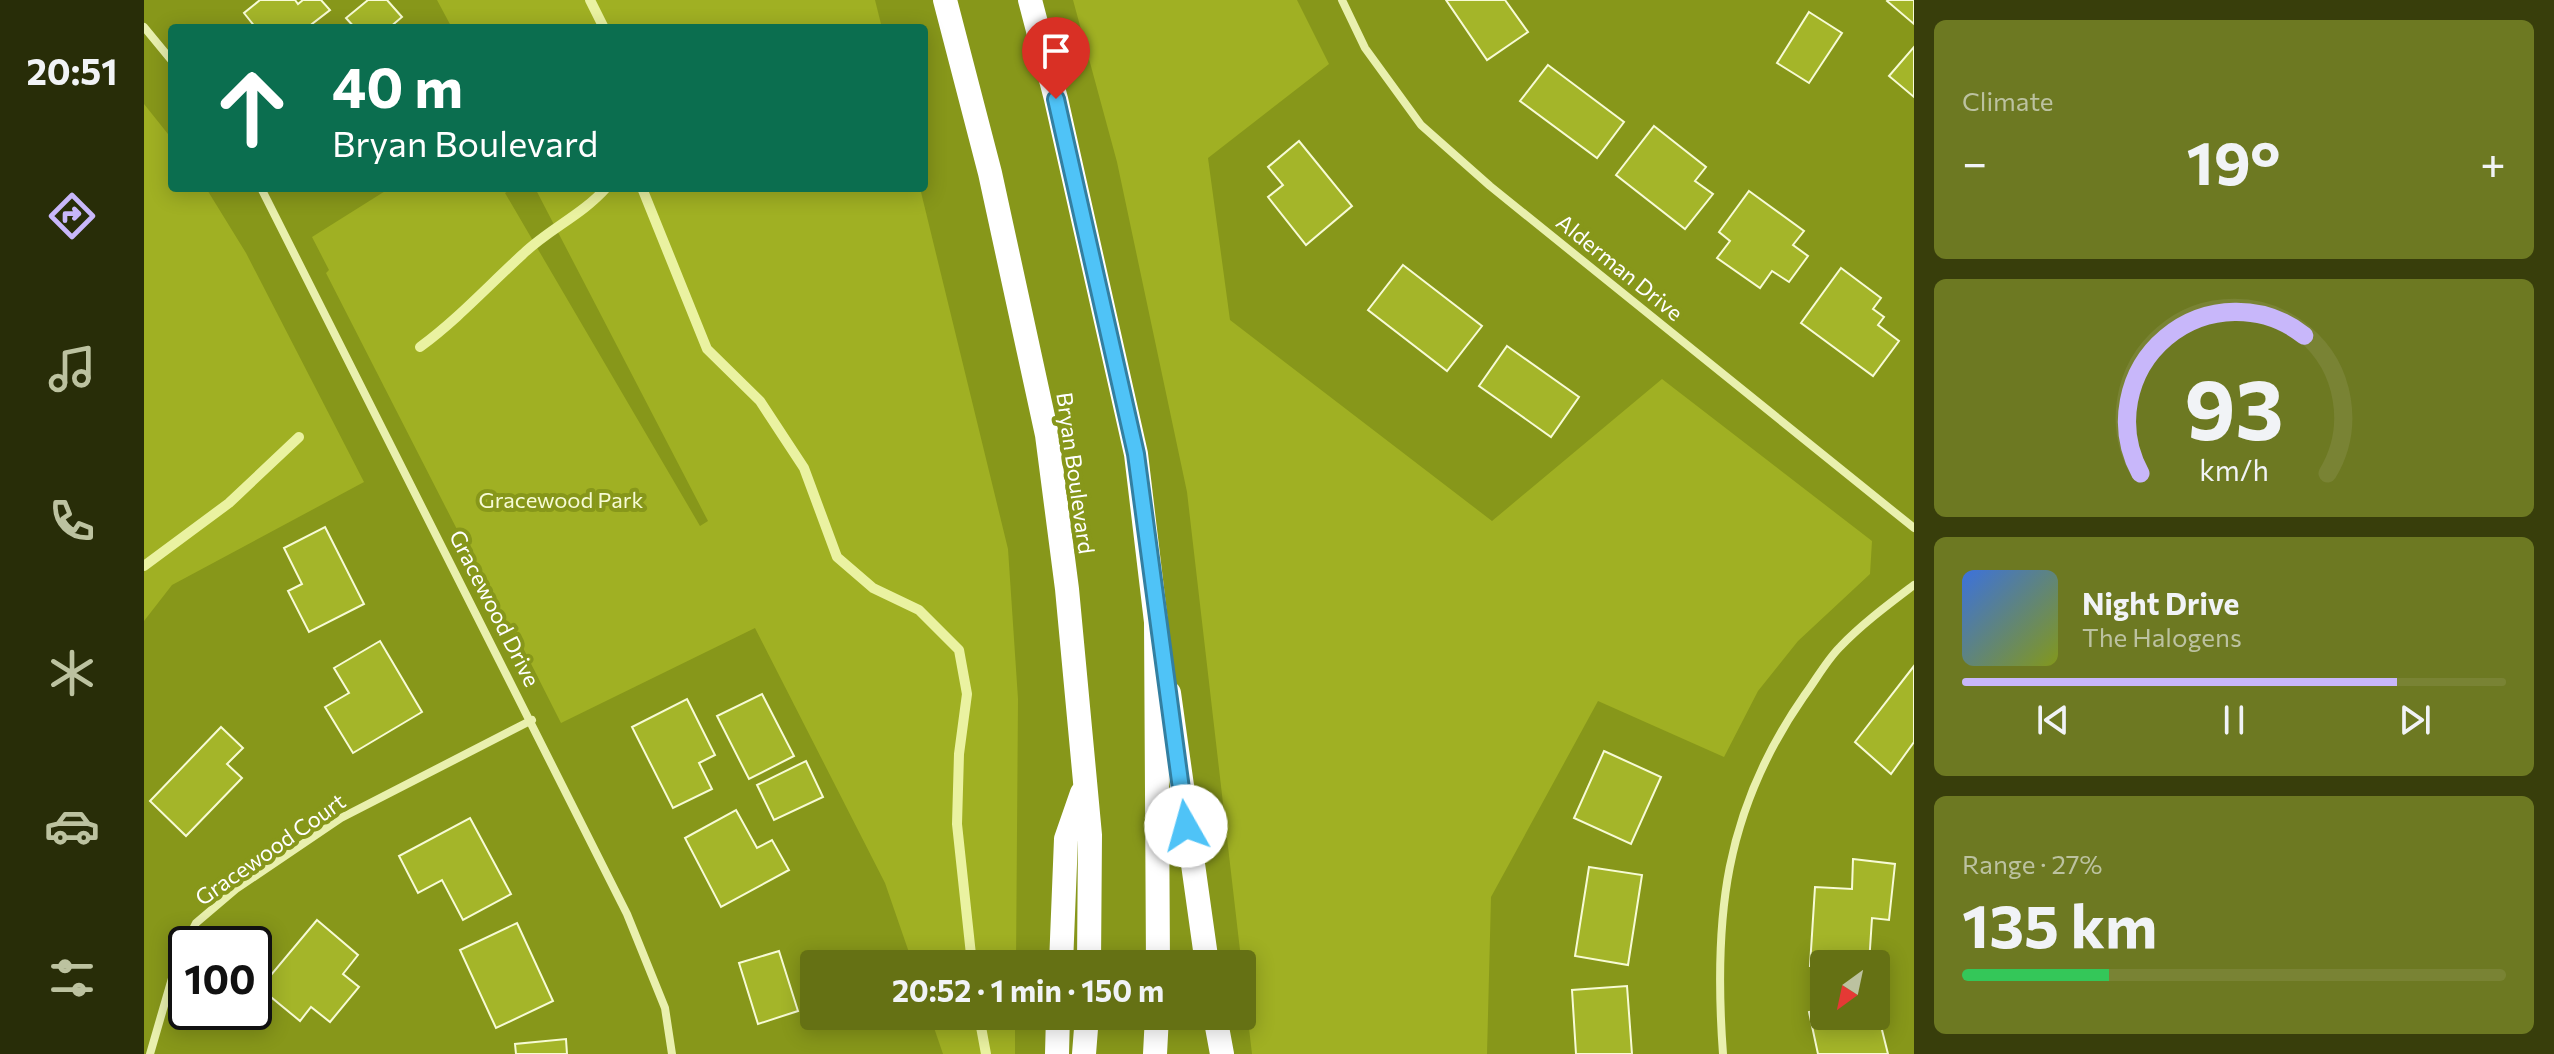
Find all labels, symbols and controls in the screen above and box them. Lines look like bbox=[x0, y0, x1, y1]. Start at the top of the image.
pin bbox=[1022, 17, 1090, 99]
icon: arrive bbox=[1034, 29, 1078, 73]
text: 20:51 bbox=[27, 48, 117, 92]
text: 40 m bbox=[332, 51, 463, 120]
icon: ahead bbox=[200, 56, 304, 160]
text: Climate bbox=[1962, 85, 2054, 116]
text: Bryan Boulevard bbox=[332, 120, 598, 164]
text: 19° bbox=[2186, 124, 2281, 197]
text: − bbox=[1962, 134, 1987, 188]
text: + bbox=[2480, 134, 2506, 188]
icon: directions bbox=[44, 188, 100, 244]
street label: Alderman Drive bbox=[1551, 208, 1689, 326]
icon: music bbox=[44, 341, 100, 397]
text: 93 bbox=[2184, 354, 2284, 456]
street label: Bryan Boulevard bbox=[1051, 391, 1101, 555]
text: km/h bbox=[2199, 452, 2269, 487]
park label: Gracewood Park bbox=[479, 486, 644, 513]
icon: phone bbox=[44, 493, 100, 549]
street label: Gracewood Drive bbox=[444, 525, 546, 691]
text: Night Drive bbox=[2082, 584, 2239, 621]
text: The Halogens bbox=[2082, 621, 2242, 652]
icon: climate bbox=[44, 645, 100, 701]
icon: previous bbox=[2031, 698, 2075, 742]
icon: pause bbox=[2212, 698, 2256, 742]
icon: next bbox=[2393, 698, 2437, 742]
position arrow bbox=[1144, 784, 1228, 868]
street label: Gracewood Court bbox=[190, 787, 350, 911]
icon: car bbox=[44, 798, 100, 854]
text: Range · 27% bbox=[1962, 848, 2102, 879]
text: 135 km bbox=[1962, 887, 2157, 960]
speed limit sign: 100 bbox=[168, 926, 272, 1030]
icon: filters bbox=[44, 950, 100, 1006]
north arrow bbox=[1810, 950, 1890, 1030]
map controls bbox=[1810, 950, 1890, 1030]
text: 20:52 · 1 min · 150 m bbox=[892, 971, 1164, 1008]

